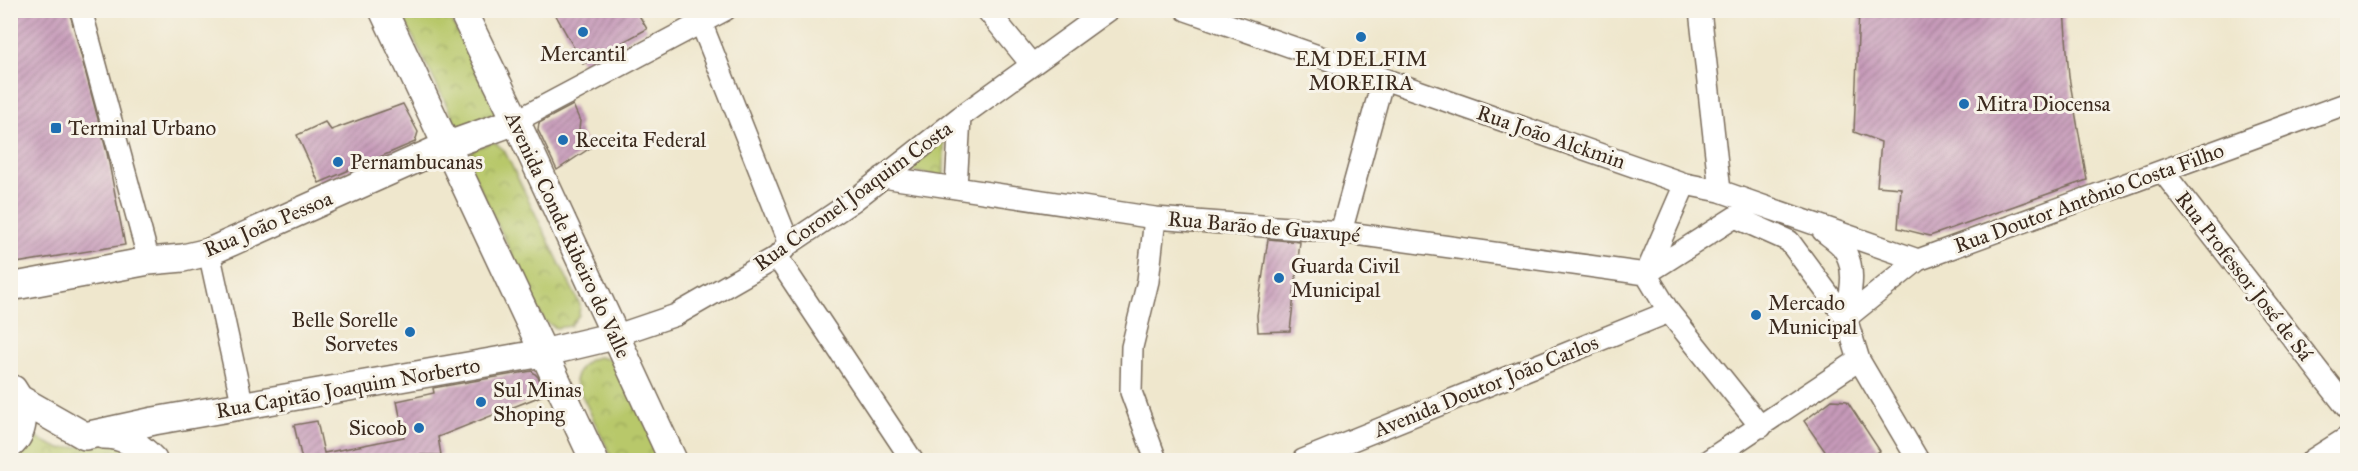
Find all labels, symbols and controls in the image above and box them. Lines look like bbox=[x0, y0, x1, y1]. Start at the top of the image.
marker: Mercantil bbox=[576, 25, 590, 39]
marker: EM DELFIM MOREIRA bbox=[1354, 30, 1368, 44]
place label: Mercantil bbox=[540, 41, 626, 67]
place label: EM DELFIM MOREIRA bbox=[1295, 46, 1427, 96]
place label: Mitra Diocensa bbox=[1976, 91, 2111, 117]
marker: Mitra Diocensa bbox=[1957, 97, 1971, 111]
street label: Rua João Alckmin bbox=[1473, 99, 1629, 175]
street label: Avenida Conde Ribeiro do Valle bbox=[499, 107, 637, 363]
place label: Terminal Urbano bbox=[68, 115, 217, 141]
street label: Rua Coronel Joaquim Costa bbox=[749, 115, 957, 277]
marker: Terminal Urbano bbox=[49, 121, 63, 135]
place label: Receita Federal bbox=[575, 127, 707, 153]
marker: Receita Federal bbox=[556, 133, 570, 147]
street label: Rua Doutor Antônio Costa Filho bbox=[1951, 137, 2228, 259]
place label: Pernambucanas bbox=[350, 149, 483, 175]
marker: Pernambucanas bbox=[331, 155, 345, 169]
street label: Rua João Pessoa bbox=[200, 185, 336, 263]
street label: Rua Professor José de Sá bbox=[2170, 186, 2318, 366]
street label: Rua Barão de Guaxupé bbox=[1167, 206, 1361, 248]
place label: Guarda Civil Municipal bbox=[1291, 253, 1400, 303]
marker: Guarda Civil Municipal bbox=[1272, 271, 1286, 285]
place label: Mercado Municipal bbox=[1768, 290, 1858, 340]
place label: Belle Sorelle Sorvetes bbox=[292, 307, 398, 357]
marker: Mercado Municipal bbox=[1749, 308, 1763, 322]
marker: Belle Sorelle Sorvetes bbox=[403, 325, 417, 339]
street label: Avenida Doutor João Carlos bbox=[1369, 329, 1602, 443]
street label: Rua Capitão Joaquim Norberto bbox=[214, 352, 482, 424]
place label: Sul Minas Shoping bbox=[493, 377, 582, 427]
marker: Sul Minas Shoping bbox=[474, 395, 488, 409]
place label: Sicoob bbox=[349, 415, 407, 441]
marker: Sicoob bbox=[412, 421, 426, 435]

